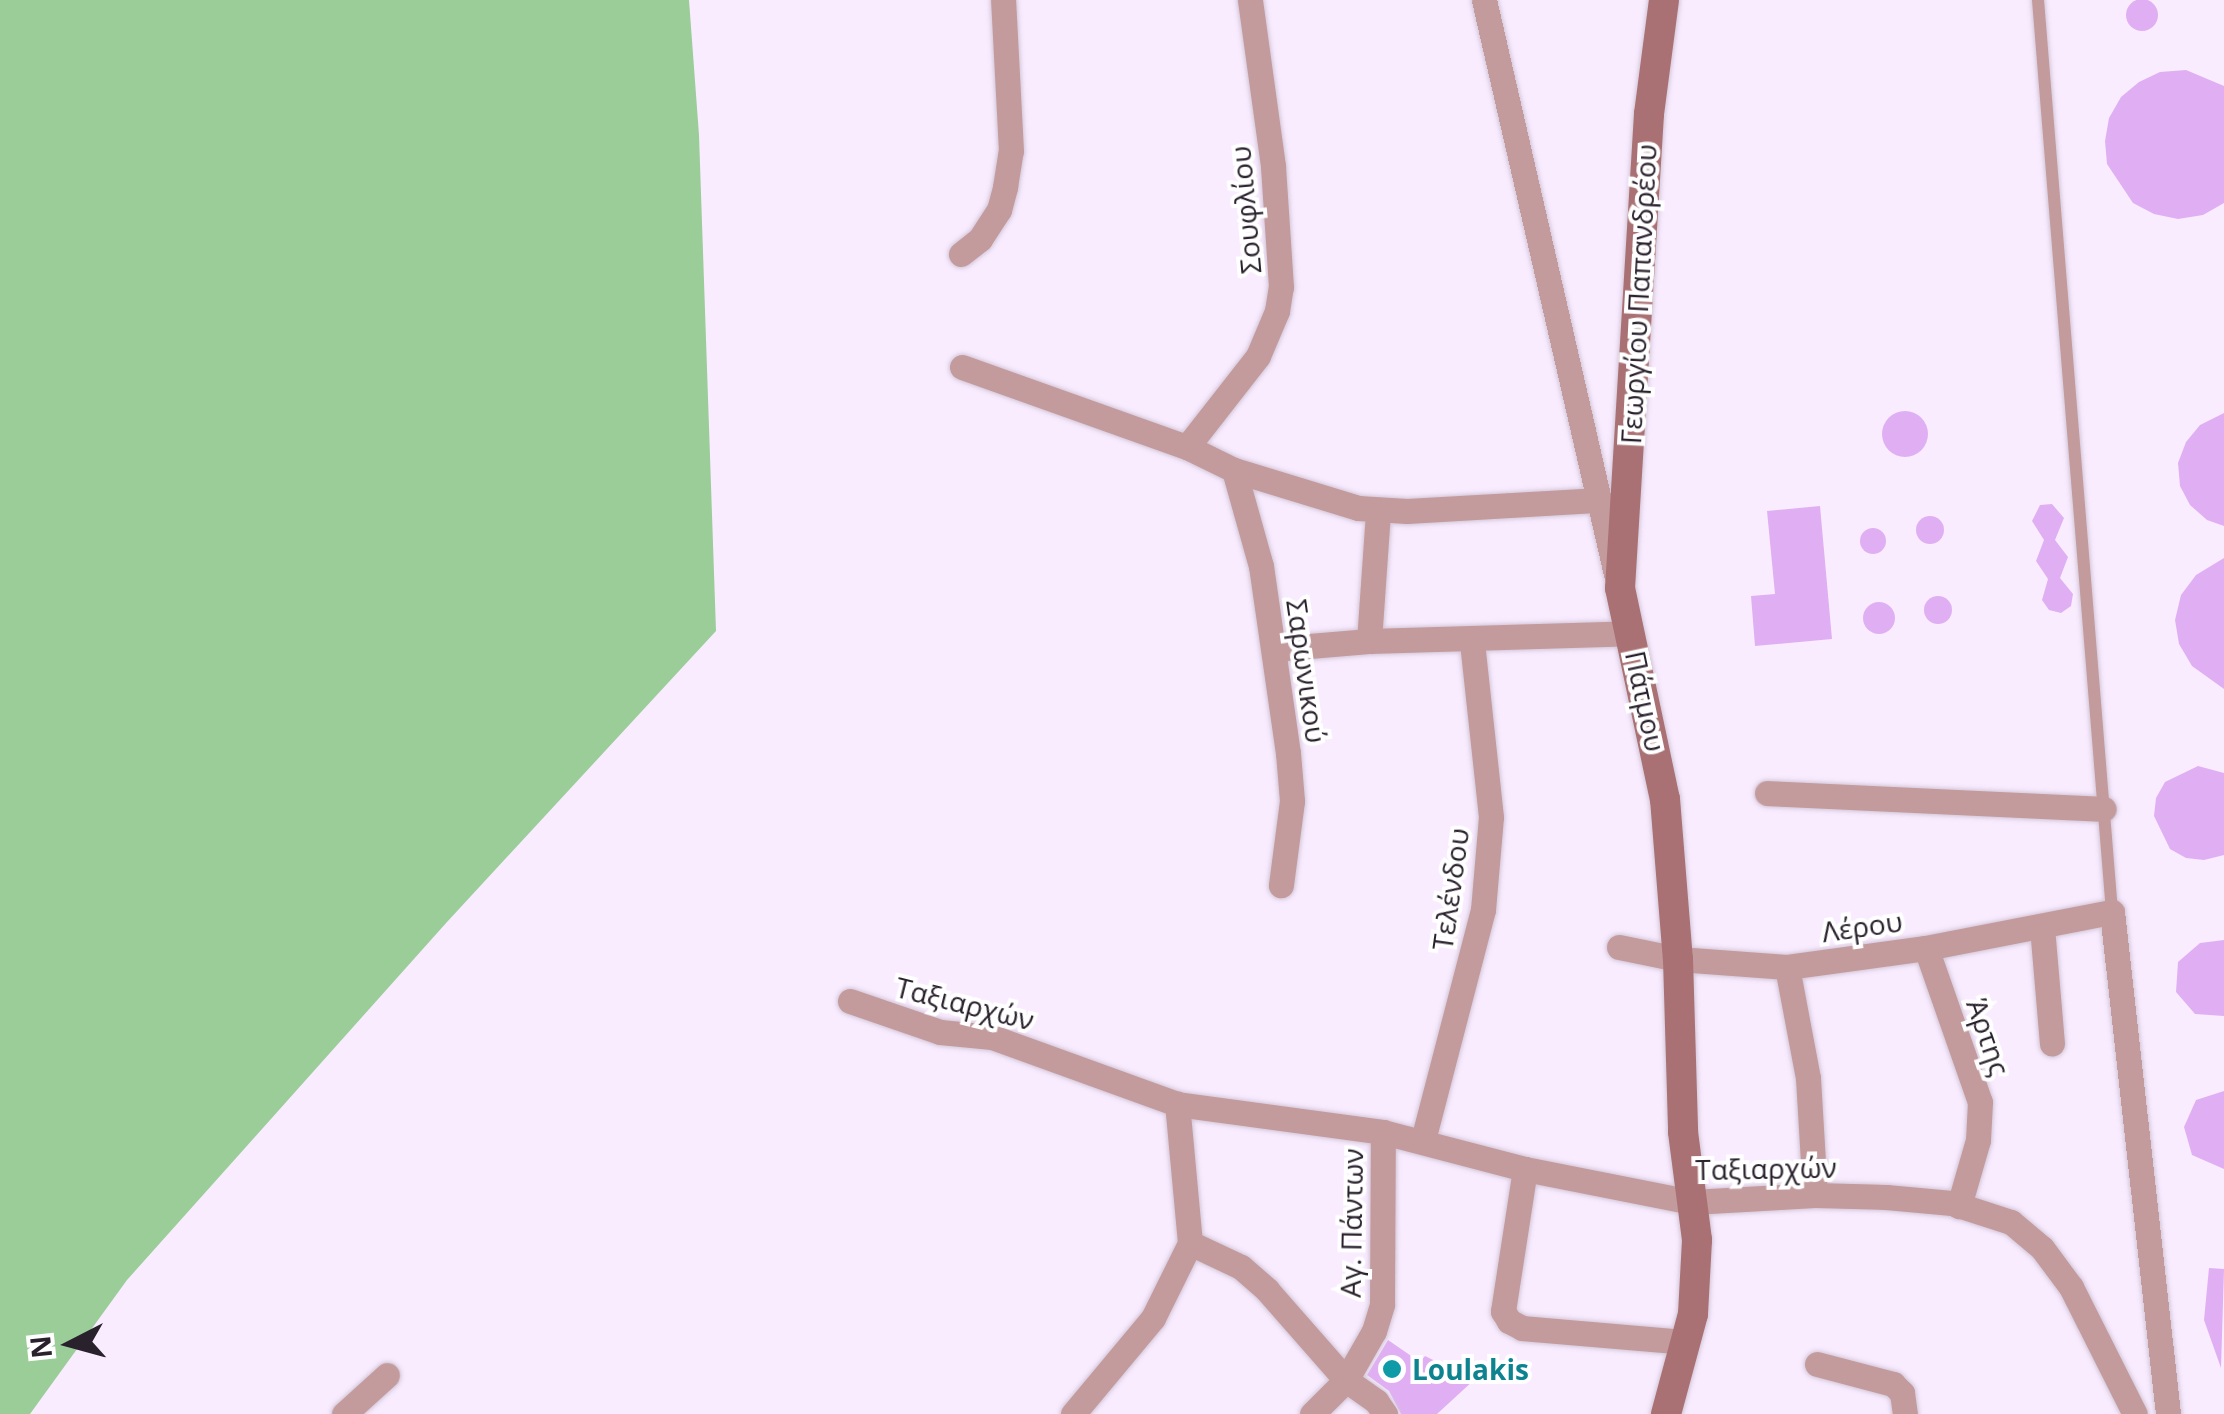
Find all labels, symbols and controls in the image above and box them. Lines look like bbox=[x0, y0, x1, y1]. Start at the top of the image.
street label: Γεωργίου Παπανδρέου bbox=[1613, 143, 1663, 445]
street label: Σουφλίου bbox=[1223, 145, 1267, 275]
street label: Σαρωνικού bbox=[1280, 597, 1334, 745]
street label: Πάτμου bbox=[1619, 648, 1673, 754]
street label: Τελένδου bbox=[1425, 826, 1475, 952]
street label: Λέρου bbox=[1820, 904, 1904, 948]
street label: Ταξιαρχών bbox=[892, 970, 1038, 1036]
street label: Άρτης bbox=[1960, 994, 2018, 1080]
street label: Αγ. Πάντων bbox=[1333, 1148, 1369, 1298]
street label: Ταξιαρχών bbox=[1695, 1150, 1837, 1186]
north arrow bbox=[20, 1294, 120, 1394]
text: N bbox=[20, 1334, 60, 1360]
place label: Loulakis bbox=[1412, 1352, 1529, 1386]
marker: Loulakis bbox=[1381, 1358, 1403, 1380]

